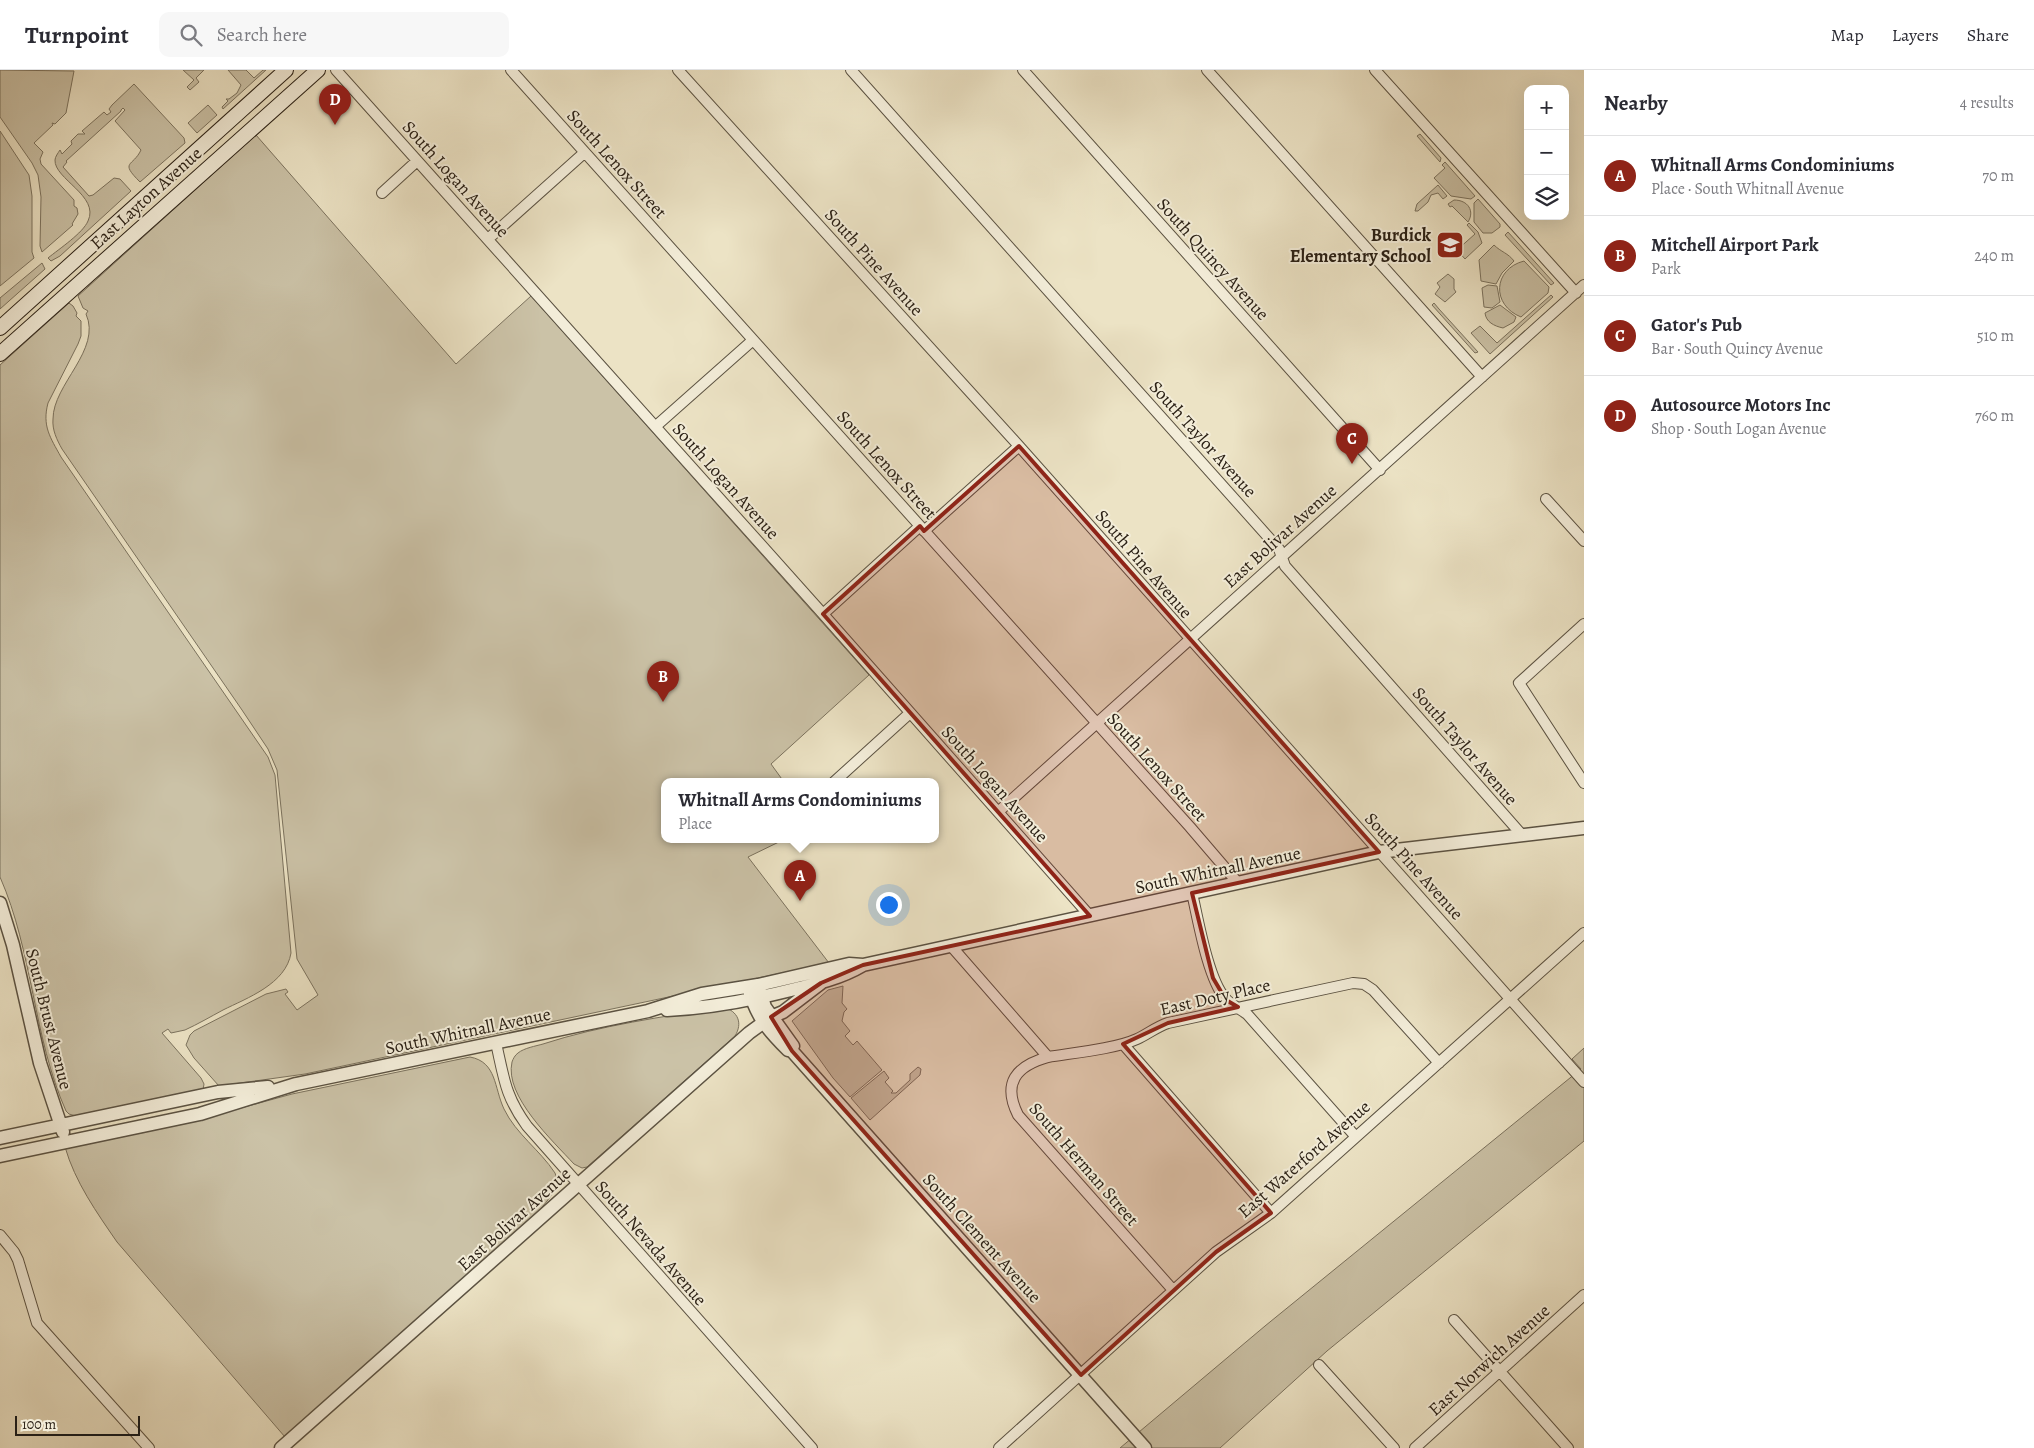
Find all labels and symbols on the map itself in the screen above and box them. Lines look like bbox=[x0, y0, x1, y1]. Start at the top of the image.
pin: D bbox=[319, 84, 351, 125]
street label: South Lenox Street bbox=[562, 104, 672, 224]
street label: South Logan Avenue bbox=[397, 115, 515, 243]
street label: East Layton Avenue bbox=[85, 141, 207, 255]
street label: South Quincy Avenue bbox=[1152, 193, 1274, 325]
street label: South Pine Avenue bbox=[819, 203, 929, 321]
place label: Burdick Elementary School bbox=[1290, 223, 1432, 268]
school or university icon: Burdick Elementary School bbox=[1435, 230, 1465, 260]
street label: South Taylor Avenue bbox=[1144, 375, 1262, 503]
street label: South Lenox Street bbox=[832, 405, 942, 525]
street label: South Logan Avenue bbox=[667, 417, 785, 545]
pin: C bbox=[1336, 423, 1368, 464]
street label: East Bolivar Avenue bbox=[1218, 479, 1342, 593]
street label: South Pine Avenue bbox=[1090, 504, 1198, 624]
pin: B bbox=[647, 661, 679, 702]
street label: South Taylor Avenue bbox=[1407, 682, 1523, 810]
street label: South Lenox Street bbox=[1102, 707, 1212, 827]
street label: South Logan Avenue bbox=[936, 720, 1054, 848]
street label: South Pine Avenue bbox=[1359, 807, 1469, 925]
street label: South Whitnall Avenue bbox=[1133, 841, 1303, 899]
pin: A bbox=[784, 860, 816, 901]
your location bbox=[876, 892, 902, 918]
street label: South Brust Avenue bbox=[20, 946, 78, 1092]
street label: East Doty Place bbox=[1157, 973, 1273, 1021]
street label: South Whitnall Avenue bbox=[383, 1002, 553, 1060]
street label: East Waterford Avenue bbox=[1233, 1095, 1375, 1223]
street label: South Herman Street bbox=[1024, 1097, 1144, 1231]
street label: East Bolivar Avenue bbox=[452, 1162, 576, 1276]
street label: South Clement Avenue bbox=[917, 1168, 1047, 1308]
street label: South Nevada Avenue bbox=[590, 1175, 712, 1311]
street label: East Norwich Avenue bbox=[1423, 1299, 1555, 1421]
scale bar bbox=[15, 1413, 140, 1436]

